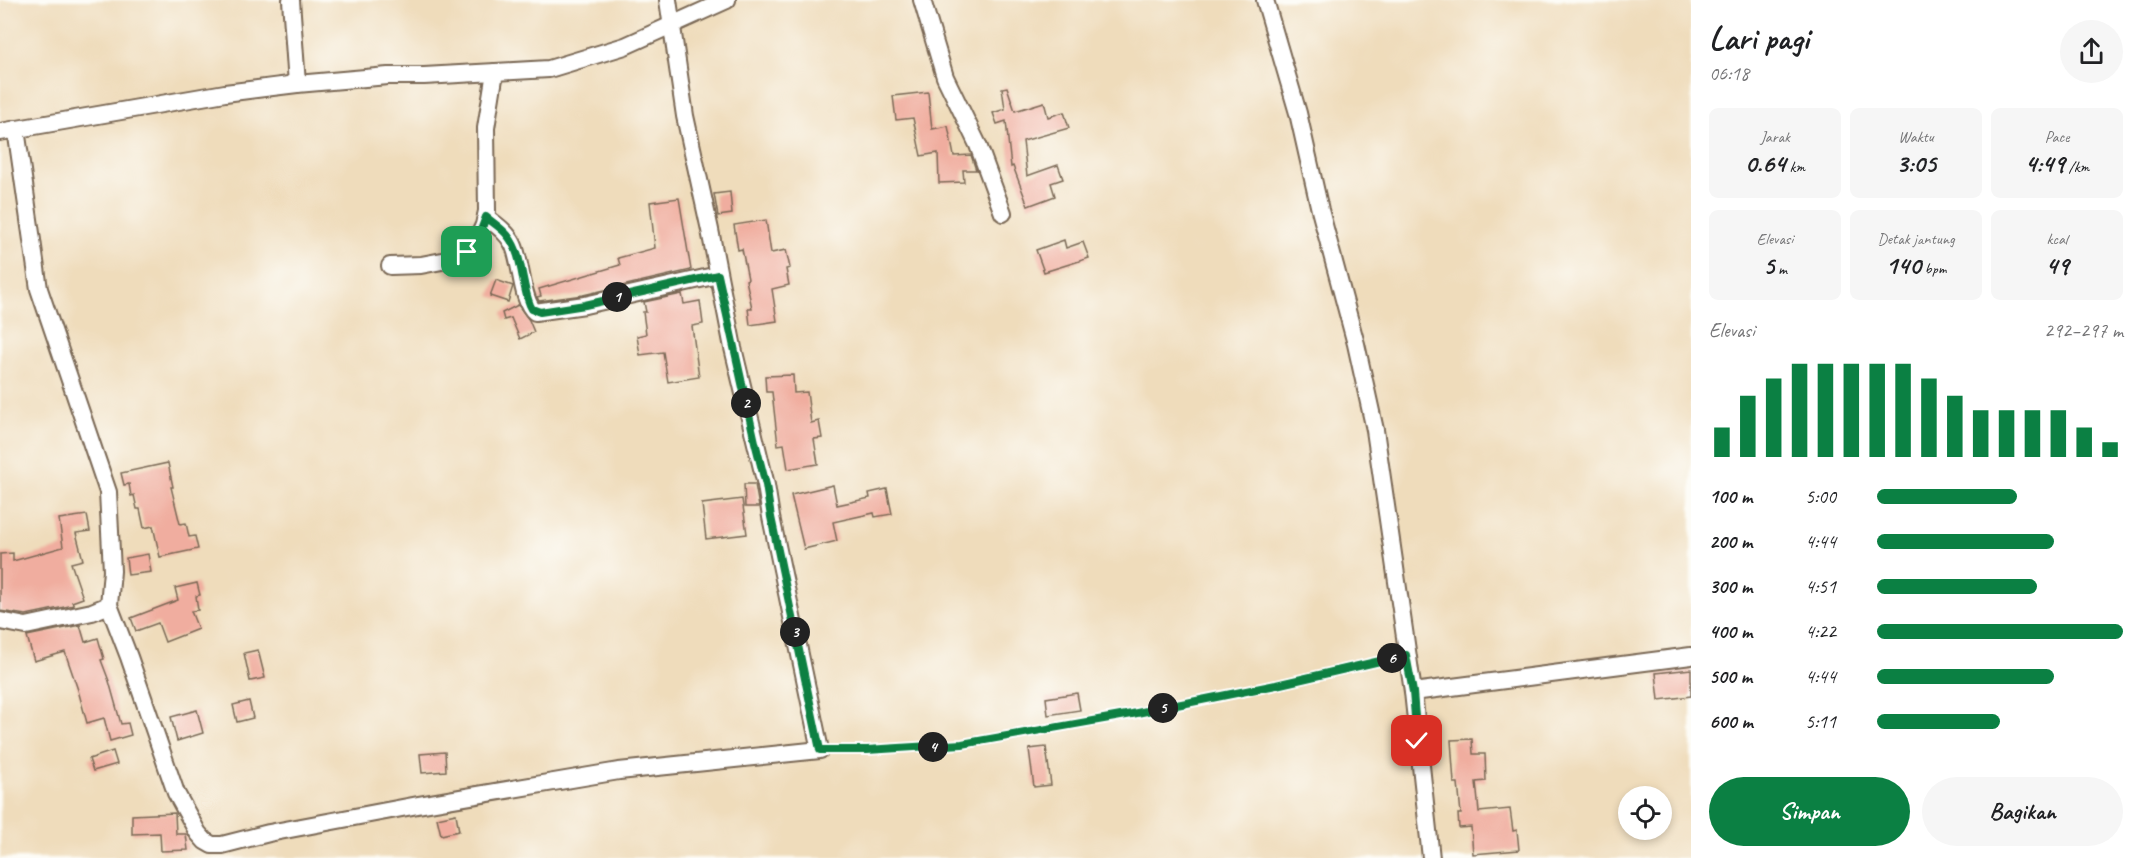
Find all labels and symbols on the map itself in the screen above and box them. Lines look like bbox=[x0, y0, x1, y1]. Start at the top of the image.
pin bbox=[441, 226, 492, 277]
pin: 1 bbox=[602, 282, 632, 312]
pin: 2 bbox=[731, 388, 761, 418]
pin: 3 bbox=[780, 617, 810, 647]
pin: 6 bbox=[1377, 643, 1407, 673]
pin: 5 bbox=[1148, 693, 1178, 723]
pin bbox=[1391, 715, 1442, 766]
pin: 4 bbox=[918, 732, 948, 762]

